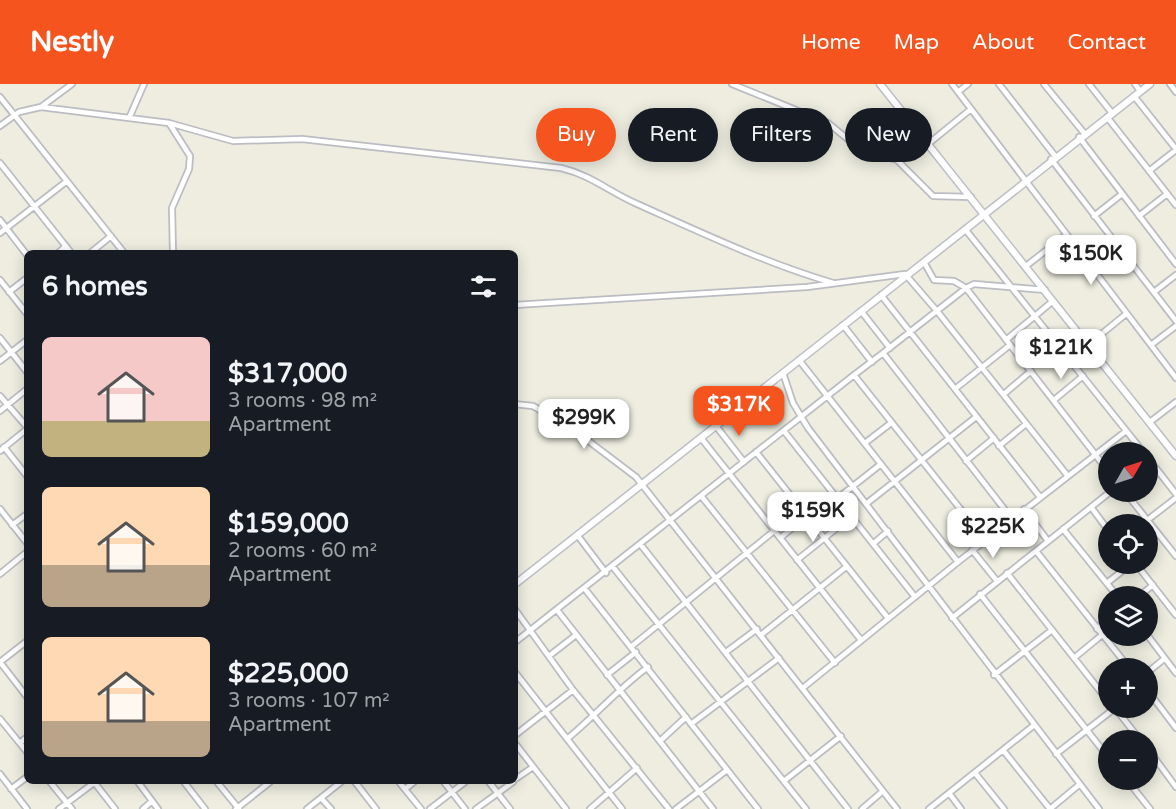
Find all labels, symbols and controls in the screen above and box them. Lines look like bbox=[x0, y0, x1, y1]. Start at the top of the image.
text: Nestly bbox=[30, 25, 114, 59]
text: Home bbox=[801, 30, 861, 55]
text: Map bbox=[894, 30, 939, 55]
text: About bbox=[972, 30, 1034, 55]
text: Contact bbox=[1067, 30, 1146, 55]
chip: Buy bbox=[536, 108, 616, 162]
chip: Rent bbox=[628, 108, 718, 162]
chip: Filters bbox=[730, 108, 833, 162]
chip: New bbox=[845, 108, 932, 162]
pin: $150K bbox=[1049, 235, 1133, 286]
text: $150K bbox=[1059, 242, 1123, 266]
icon: filters bbox=[467, 270, 500, 303]
text: 6 homes bbox=[42, 271, 148, 302]
pin: $121K bbox=[1019, 329, 1103, 380]
text: $121K bbox=[1029, 336, 1093, 360]
text: $317,000 bbox=[228, 358, 347, 389]
icon: home bbox=[90, 361, 162, 433]
pin: $317K bbox=[697, 386, 781, 437]
text: 3 rooms · 98 m² bbox=[228, 389, 377, 413]
text: $317K bbox=[707, 393, 771, 417]
pin: $299K bbox=[542, 399, 626, 450]
text: $299K bbox=[552, 406, 616, 430]
text: Apartment bbox=[228, 413, 331, 437]
north arrow bbox=[1098, 442, 1158, 502]
map controls bbox=[1098, 442, 1158, 790]
pin: $159K bbox=[771, 492, 855, 543]
text: $159K bbox=[781, 499, 845, 523]
text: $159,000 bbox=[228, 508, 349, 539]
pin: $225K bbox=[951, 508, 1035, 559]
icon: home bbox=[90, 511, 162, 583]
button: locate bbox=[1098, 514, 1158, 574]
text: $225K bbox=[961, 515, 1025, 539]
text: 2 rooms · 60 m² bbox=[228, 539, 377, 563]
text: Apartment bbox=[228, 563, 331, 587]
button: layers bbox=[1098, 586, 1158, 646]
text: $225,000 bbox=[228, 658, 348, 689]
button: + bbox=[1098, 658, 1158, 718]
icon: home bbox=[90, 661, 162, 733]
text: 3 rooms · 107 m² bbox=[228, 689, 390, 713]
text: Apartment bbox=[228, 713, 331, 737]
button: − bbox=[1098, 730, 1158, 790]

